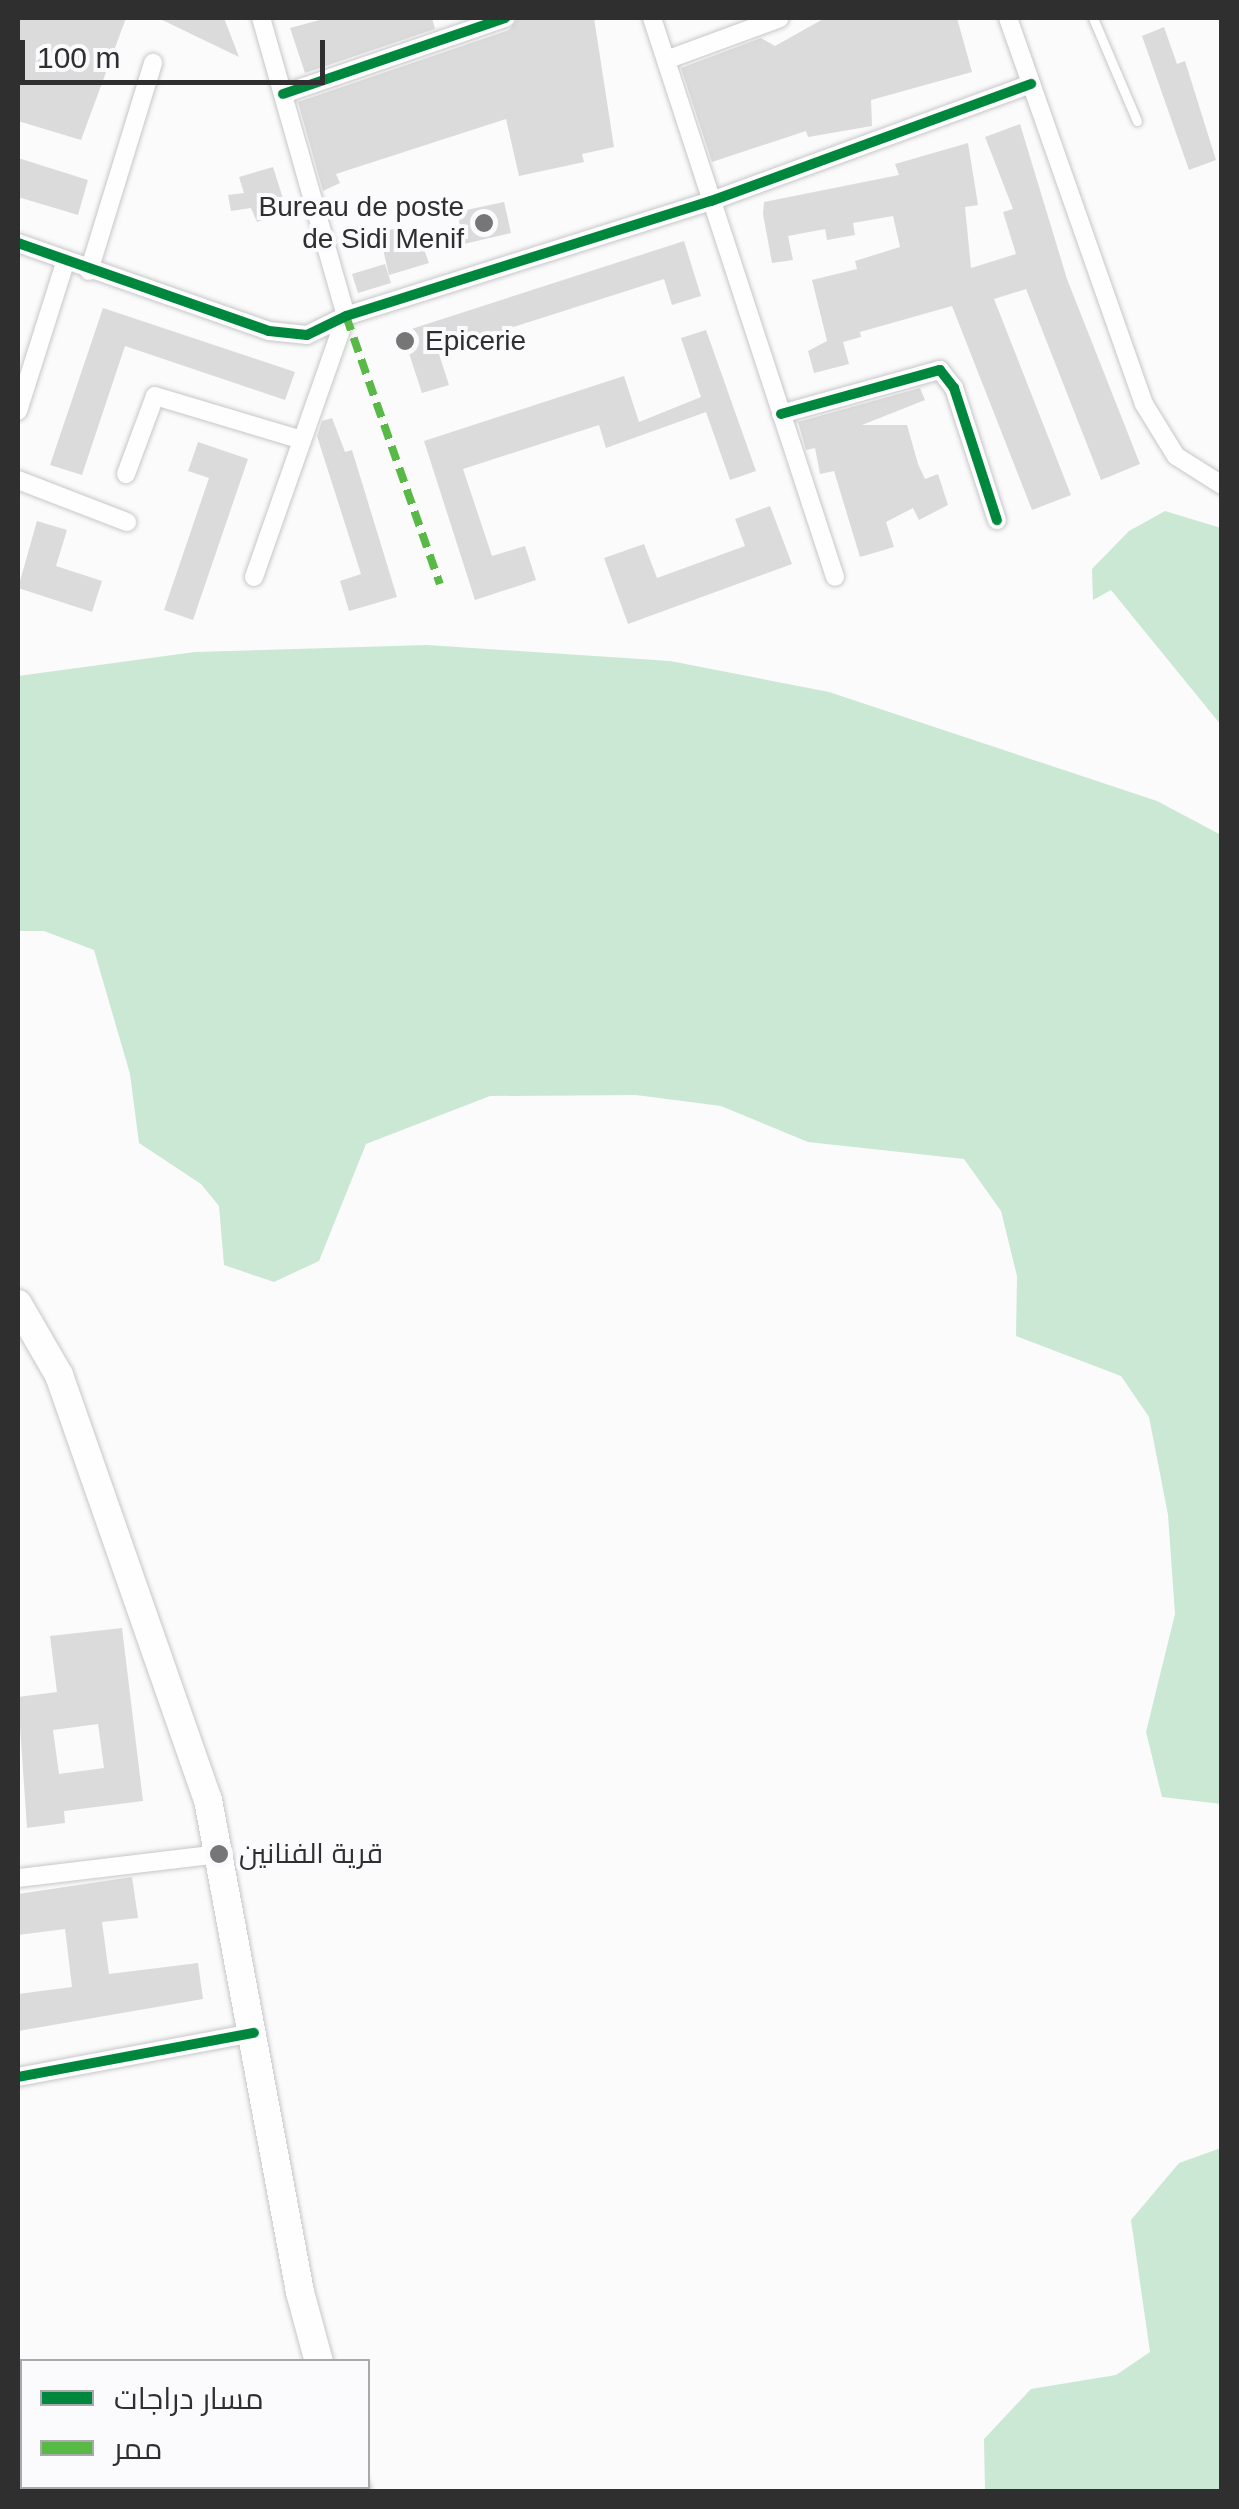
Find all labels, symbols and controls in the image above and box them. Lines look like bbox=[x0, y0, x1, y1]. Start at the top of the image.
scale bar bbox=[25, 20, 330, 82]
text: 100 m bbox=[37, 41, 120, 74]
place label: Bureau de poste de Sidi Menif bbox=[259, 190, 464, 256]
marker: Bureau de poste de Sidi Menif bbox=[473, 212, 495, 234]
place label: Epicerie bbox=[425, 324, 526, 358]
marker: Epicerie bbox=[394, 330, 416, 352]
place label: قرية الفنانين bbox=[239, 1837, 383, 1871]
marker: قرية الفنانين bbox=[208, 1843, 230, 1865]
legend bbox=[20, 2359, 370, 2489]
text: مسار دراجات bbox=[114, 2382, 264, 2415]
text: ممر bbox=[114, 2432, 163, 2465]

